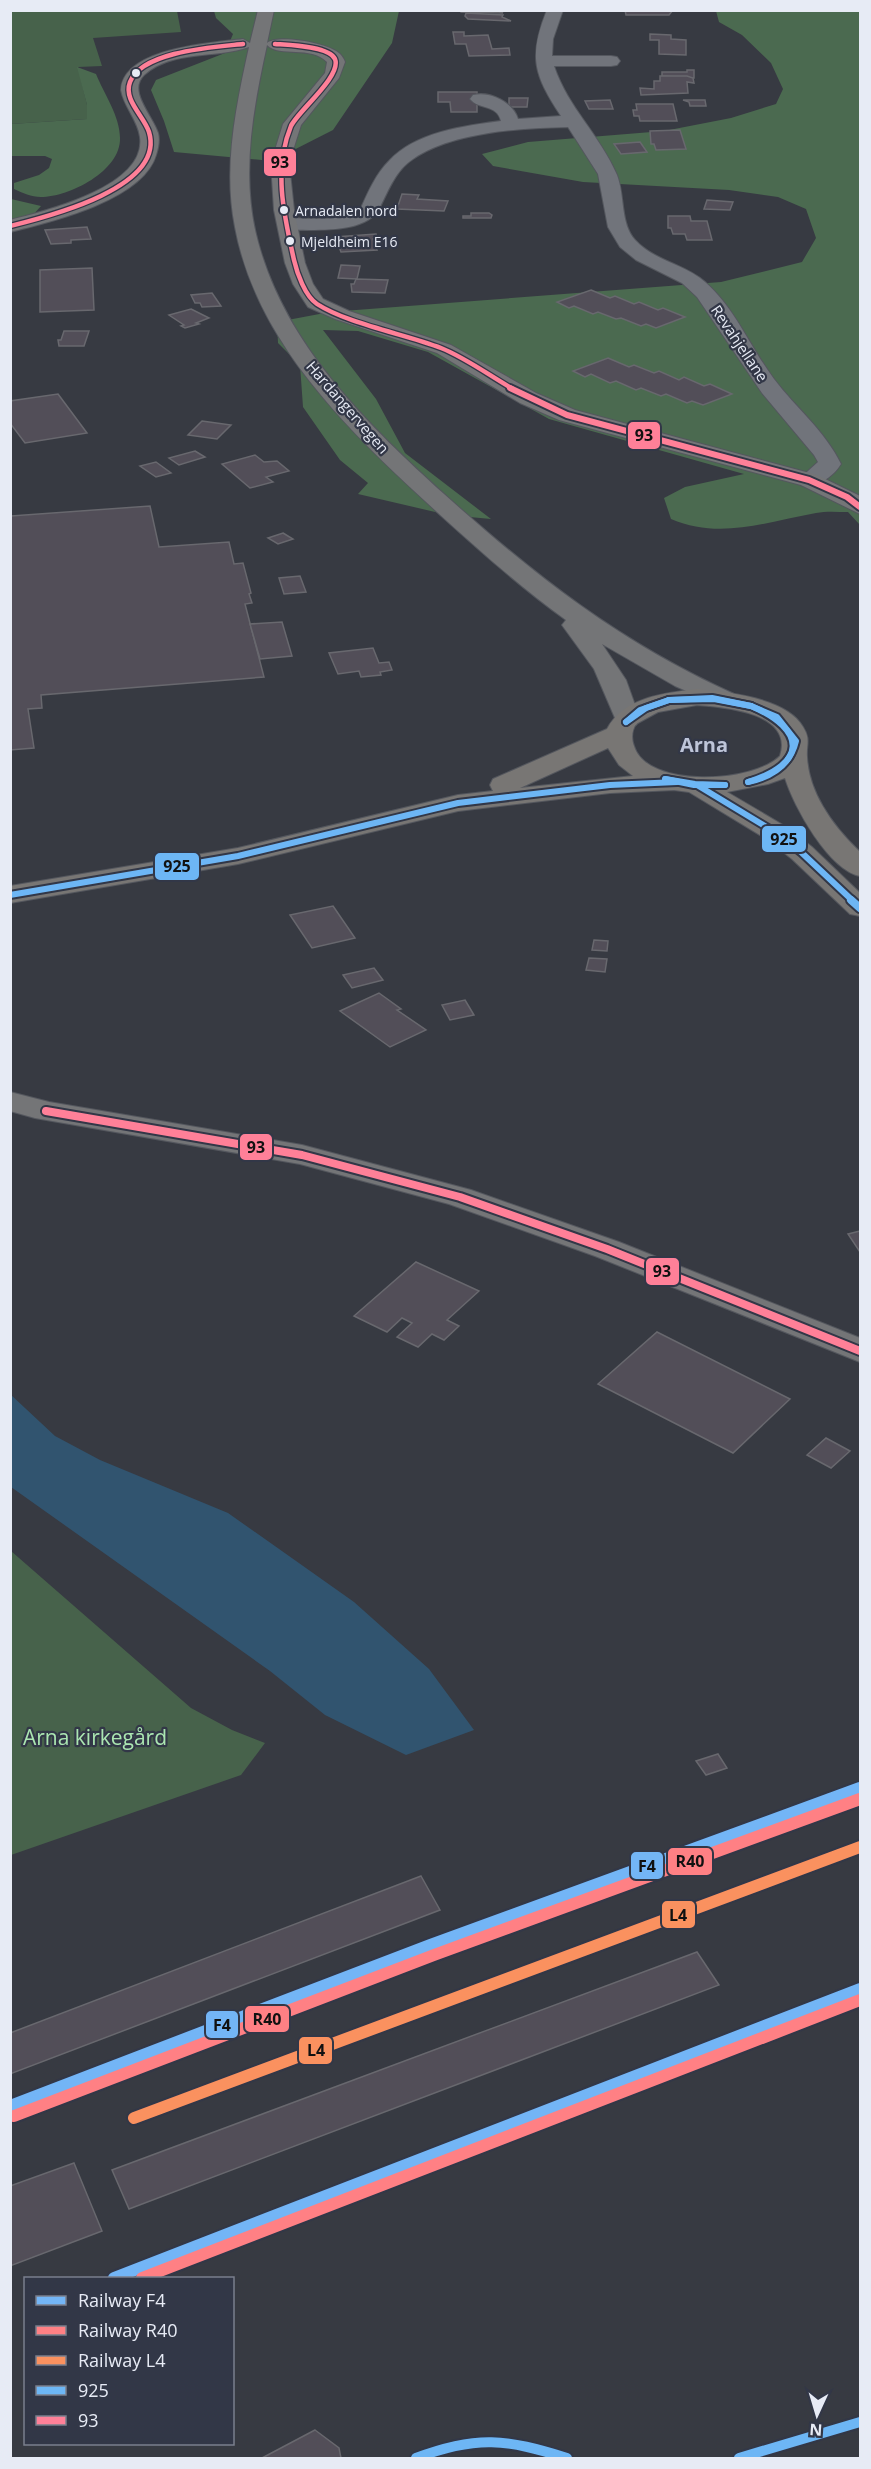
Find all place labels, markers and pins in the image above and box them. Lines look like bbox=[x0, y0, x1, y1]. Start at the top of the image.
unlabelled marker bbox=[130, 67, 142, 79]
place label: Arnadalen nord bbox=[295, 201, 397, 220]
marker: Arnadalen nord bbox=[278, 204, 290, 216]
place label: Mjeldheim E16 bbox=[301, 232, 397, 251]
marker: Mjeldheim E16 bbox=[284, 235, 296, 247]

